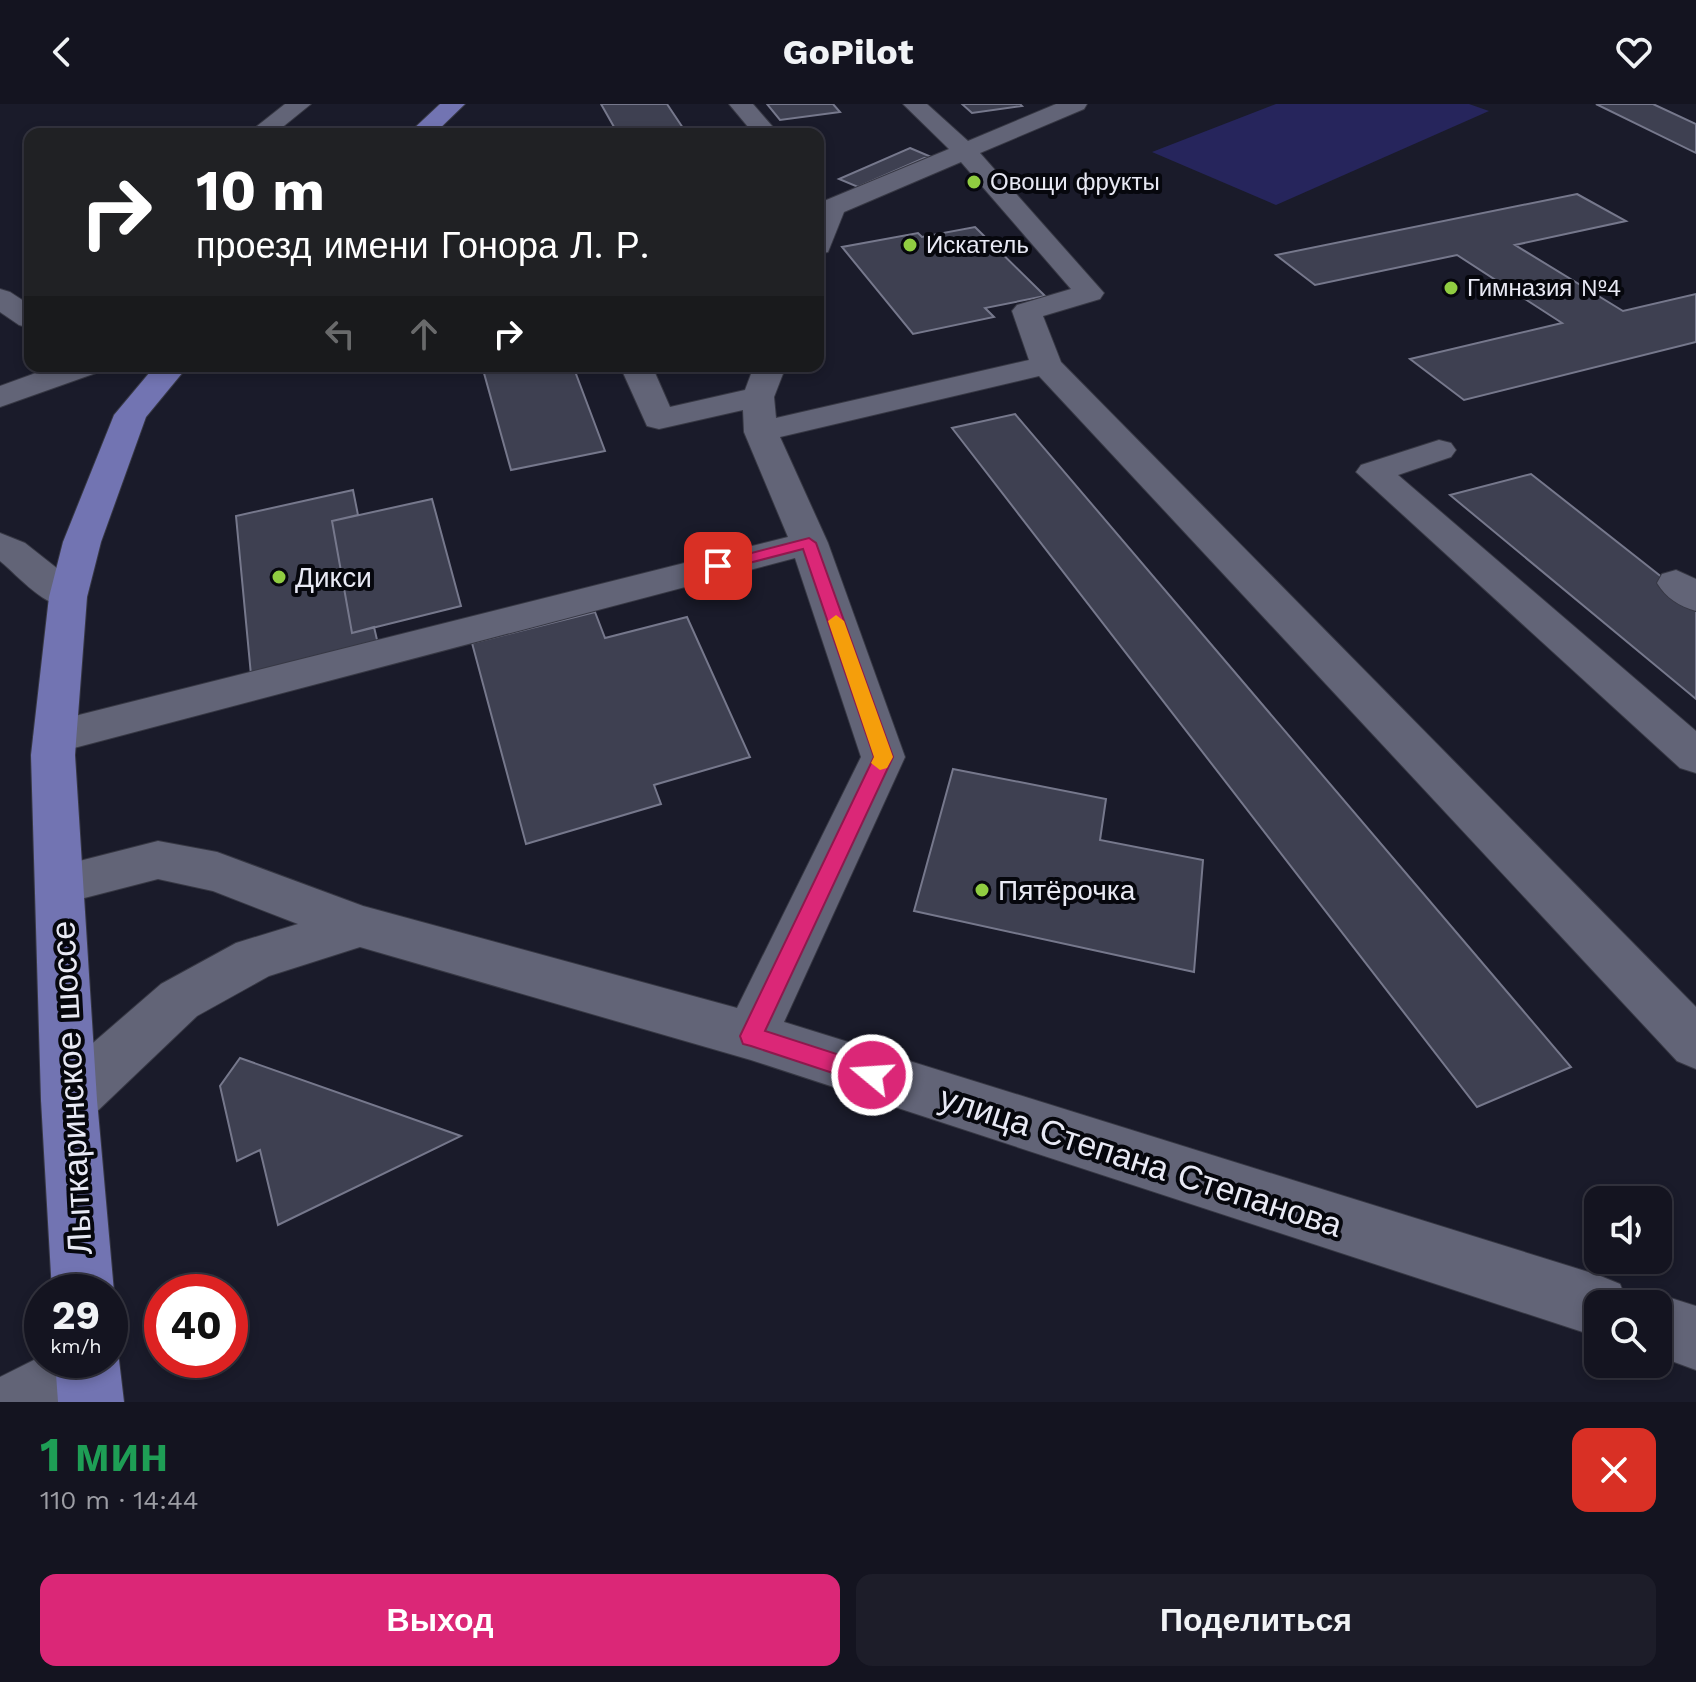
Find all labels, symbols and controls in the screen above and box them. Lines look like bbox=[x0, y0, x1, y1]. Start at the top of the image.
icon: back bbox=[40, 30, 84, 74]
icon: heart bbox=[1612, 30, 1656, 74]
text: GoPilot bbox=[783, 31, 913, 73]
text: 10 m bbox=[196, 158, 325, 224]
icon: right bbox=[64, 160, 168, 264]
place label: Овощи фрукты bbox=[990, 168, 1160, 196]
marker: Овощи фрукты bbox=[965, 173, 983, 191]
text: проезд имени Гонора Л. Р. bbox=[196, 225, 649, 267]
place label: Искатель bbox=[926, 231, 1029, 259]
marker: Искатель bbox=[901, 236, 919, 254]
place label: Гимназия №4 bbox=[1467, 274, 1621, 302]
marker: Гимназия №4 bbox=[1442, 279, 1460, 297]
icon: left bbox=[318, 312, 362, 356]
icon: ahead bbox=[402, 312, 446, 356]
icon: right bbox=[486, 312, 530, 356]
pin bbox=[684, 532, 752, 600]
icon: arrive bbox=[696, 544, 740, 588]
place label: Дикси bbox=[295, 561, 372, 594]
marker: Дикси bbox=[270, 568, 288, 586]
place label: Пятёрочка bbox=[998, 874, 1136, 907]
marker: Пятёрочка bbox=[973, 881, 991, 899]
street label: Лыткаринское шоссе bbox=[42, 920, 100, 1256]
position arrow bbox=[830, 1033, 914, 1117]
street label: улица Степана Степанова bbox=[935, 1077, 1347, 1245]
map controls bbox=[1584, 1186, 1672, 1378]
button: sound bbox=[1584, 1186, 1672, 1274]
speed limit sign: 40 bbox=[144, 1274, 248, 1378]
button: search bbox=[1584, 1290, 1672, 1378]
text: 29 bbox=[52, 1292, 100, 1339]
text: km/h bbox=[50, 1334, 102, 1358]
text: 1 мин bbox=[40, 1426, 168, 1483]
button: close bbox=[1572, 1428, 1656, 1512]
text: 110 m · 14:44 bbox=[40, 1485, 199, 1515]
button: Выход bbox=[40, 1574, 840, 1666]
button: Поделиться bbox=[856, 1574, 1656, 1666]

